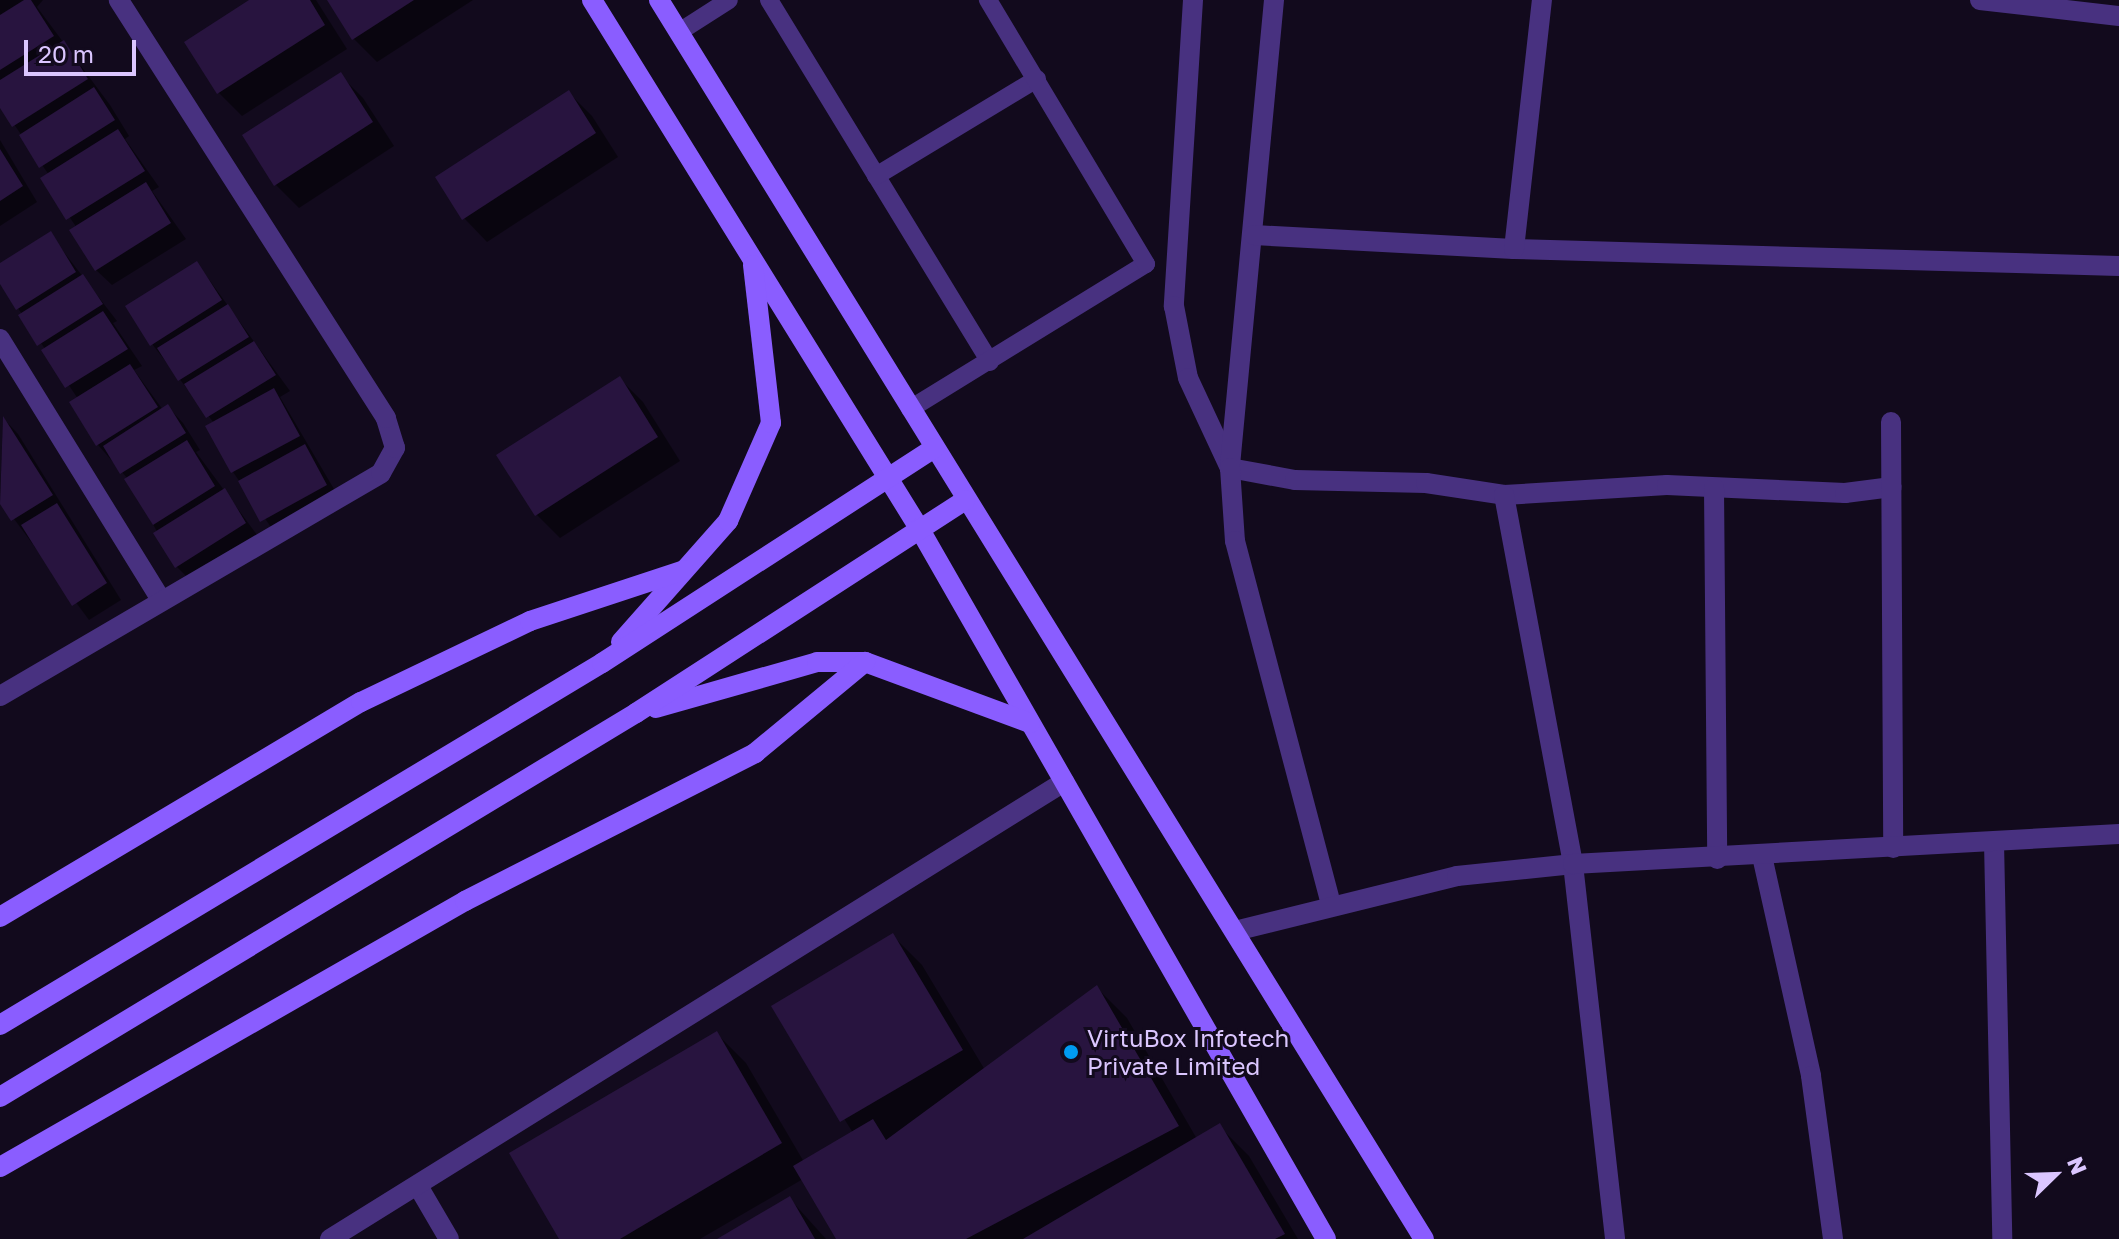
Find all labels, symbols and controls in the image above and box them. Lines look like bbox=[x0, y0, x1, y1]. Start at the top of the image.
scale bar bbox=[28, 24, 140, 74]
text: 20 m bbox=[38, 39, 94, 68]
place label: VirtuBox Infotech Private Limited bbox=[1087, 1024, 1289, 1080]
marker: VirtuBox Infotech Private Limited bbox=[1062, 1043, 1080, 1061]
north arrow bbox=[2015, 1135, 2095, 1215]
text: N bbox=[2062, 1152, 2093, 1178]

